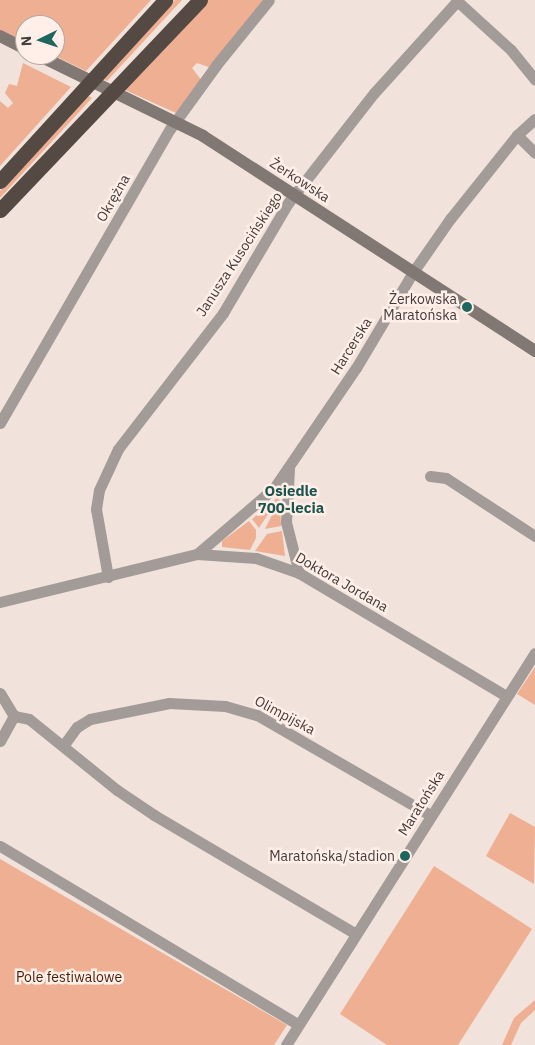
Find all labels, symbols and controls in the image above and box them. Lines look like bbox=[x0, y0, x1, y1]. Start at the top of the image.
north arrow bbox=[15, 15, 65, 65]
text: N bbox=[17, 35, 35, 47]
street label: Żerkowska bbox=[267, 154, 333, 206]
street label: Okrężna bbox=[93, 171, 133, 225]
street label: Janusza Kusocińskiego bbox=[193, 189, 285, 319]
place label: Żerkowska Maratońska bbox=[383, 291, 457, 324]
marker: Żerkowska Maratońska bbox=[461, 301, 473, 313]
street label: Harcerska bbox=[327, 314, 375, 378]
district label: Osiedle 700-lecia bbox=[258, 481, 324, 516]
street label: Doktora Jordana bbox=[293, 549, 391, 615]
street label: Olimpijska bbox=[252, 692, 318, 738]
street label: Maratońska bbox=[394, 767, 448, 839]
place label: Maratońska/stadion bbox=[269, 848, 395, 864]
marker: Maratońska/stadion bbox=[399, 850, 411, 862]
park label: Pole festiwalowe bbox=[16, 969, 122, 985]

